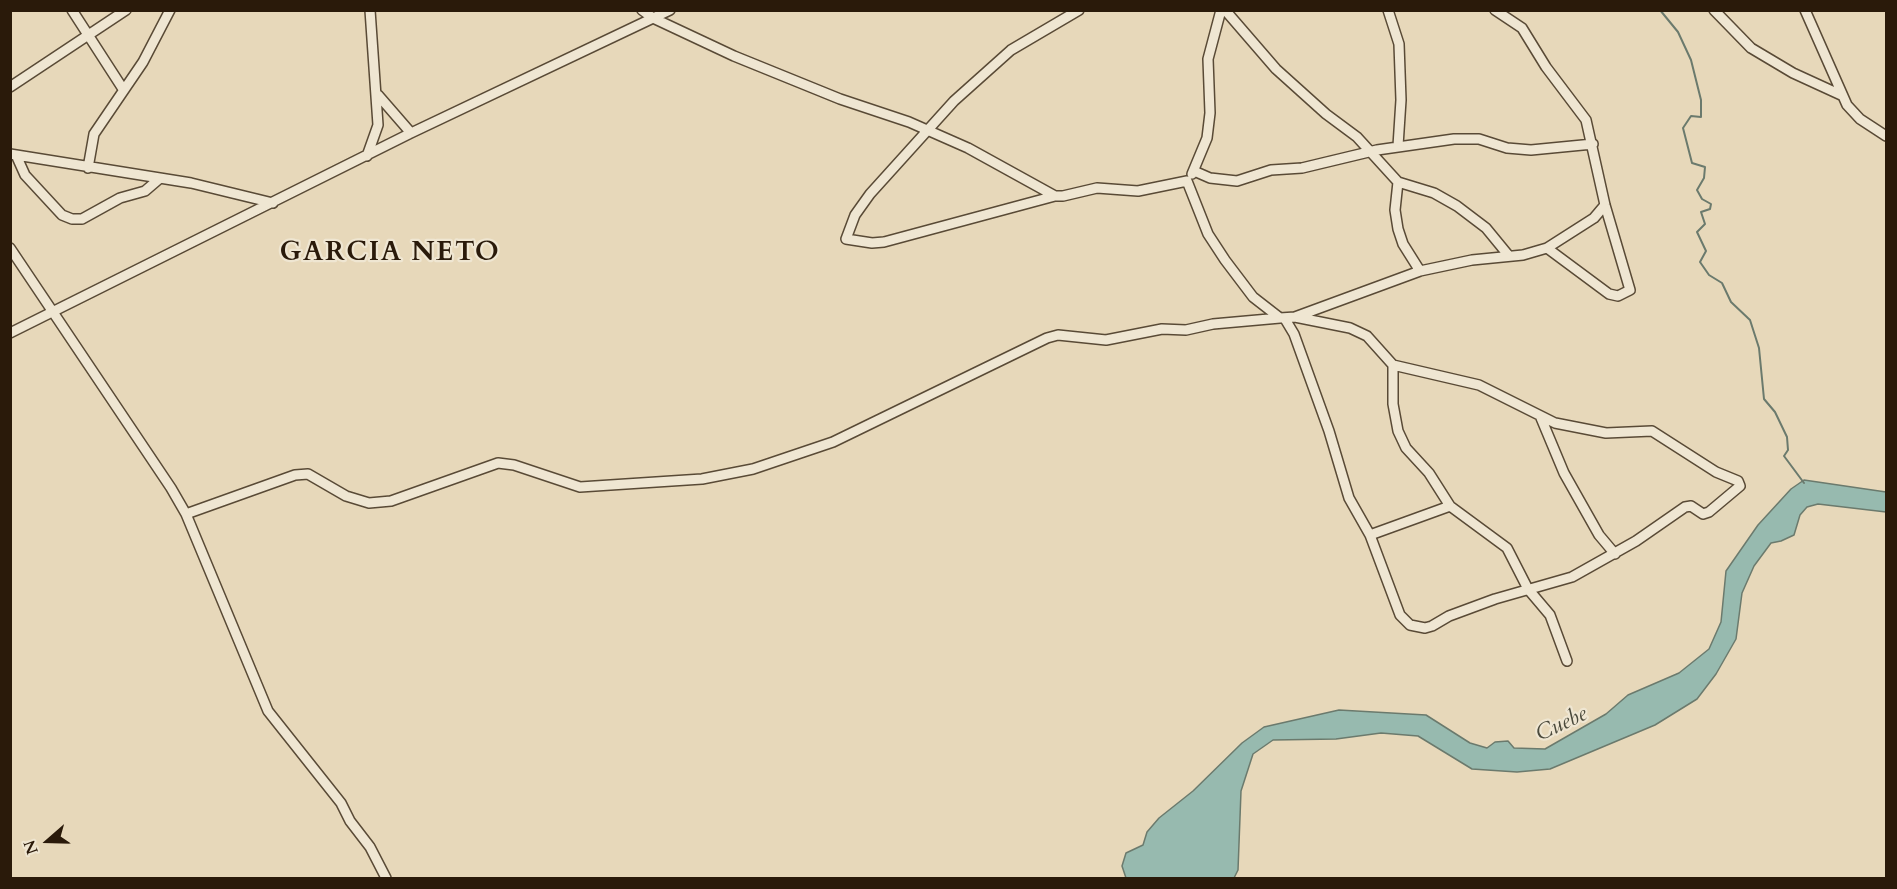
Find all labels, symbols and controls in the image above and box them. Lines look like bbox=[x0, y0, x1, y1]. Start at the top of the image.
district label: GARCIA NETO bbox=[280, 238, 500, 270]
water label: Cuebe bbox=[1532, 702, 1592, 748]
north arrow bbox=[18, 811, 78, 871]
text: N bbox=[18, 837, 44, 857]

